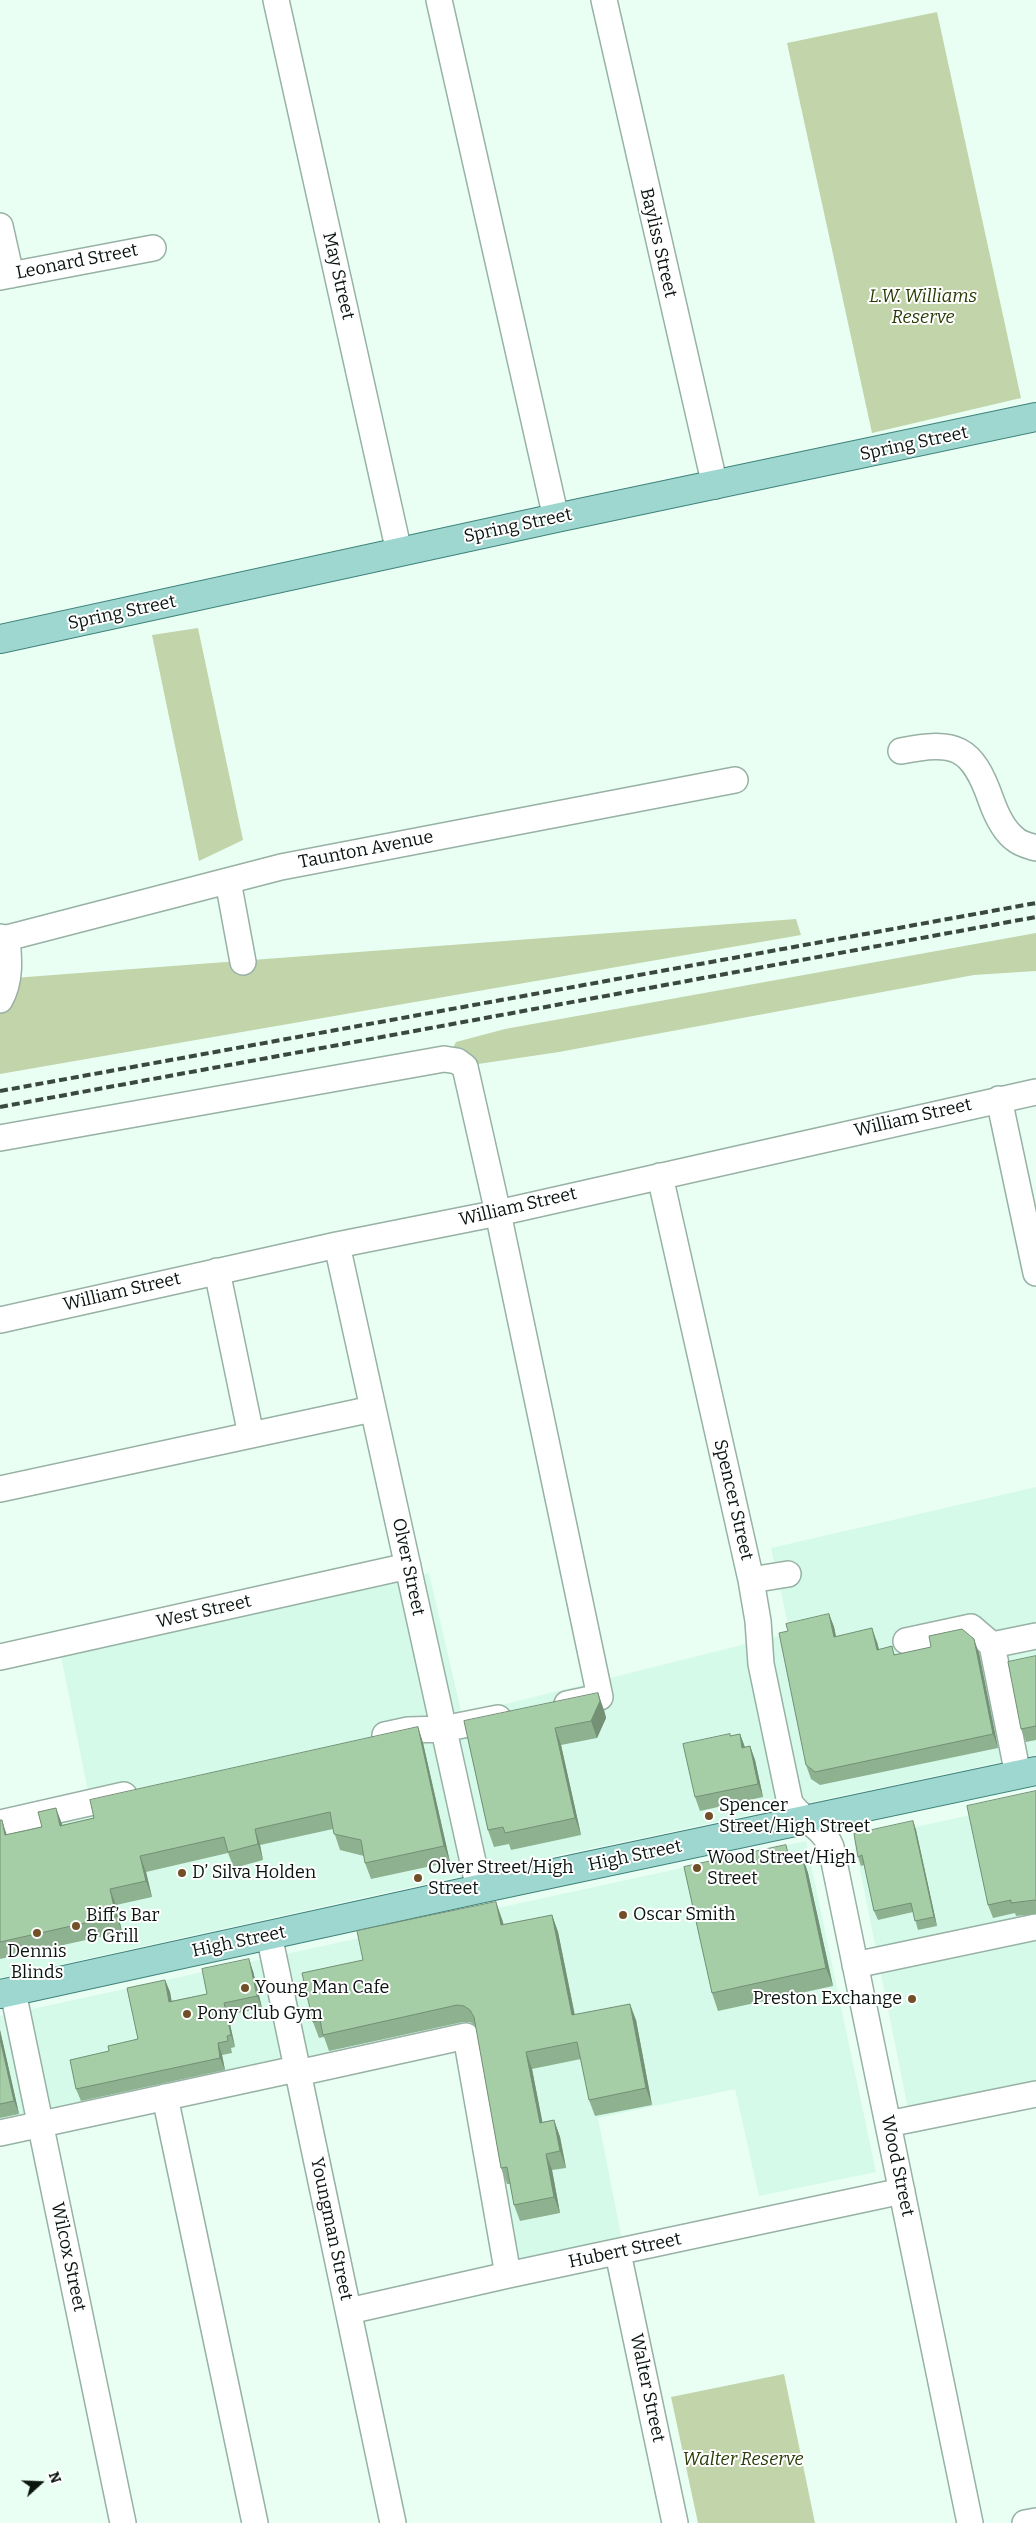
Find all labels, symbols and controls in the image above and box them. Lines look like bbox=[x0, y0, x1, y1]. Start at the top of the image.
street label: Bayliss Street bbox=[635, 186, 681, 300]
street label: May Street bbox=[317, 230, 359, 322]
street label: Leonard Street bbox=[14, 240, 140, 284]
park label: L.W. Williams Reserve bbox=[869, 286, 977, 328]
street label: Spring Street bbox=[858, 422, 970, 466]
street label: Spring Street bbox=[462, 504, 574, 548]
street label: Spring Street bbox=[66, 591, 178, 635]
street label: Taunton Avenue bbox=[297, 826, 435, 874]
street label: William Street bbox=[852, 1094, 974, 1142]
street label: William Street bbox=[457, 1183, 579, 1231]
street label: William Street bbox=[61, 1268, 183, 1316]
street label: Spencer Street bbox=[709, 1437, 757, 1563]
street label: Olver Street bbox=[387, 1516, 429, 1618]
street label: West Street bbox=[155, 1591, 253, 1633]
place label: Spencer Street/High Street bbox=[719, 1795, 870, 1838]
marker: Spencer Street/High Street bbox=[703, 1810, 715, 1822]
street label: High Street bbox=[586, 1836, 684, 1876]
place label: Wood Street/High Street bbox=[707, 1847, 856, 1890]
place label: Olver Street/High Street bbox=[428, 1857, 574, 1900]
place label: D’ Silva Holden bbox=[192, 1862, 316, 1884]
marker: Wood Street/High Street bbox=[691, 1862, 703, 1874]
marker: D’ Silva Holden bbox=[176, 1867, 188, 1879]
marker: Olver Street/High Street bbox=[412, 1872, 424, 1884]
place label: Oscar Smith bbox=[633, 1904, 735, 1926]
place label: Biff’s Bar & Grill bbox=[86, 1905, 159, 1948]
marker: Oscar Smith bbox=[617, 1909, 629, 1921]
marker: Biff’s Bar & Grill bbox=[70, 1920, 82, 1932]
street label: High Street bbox=[190, 1922, 288, 1962]
marker: Dennis Blinds bbox=[31, 1927, 43, 1939]
place label: Dennis Blinds bbox=[7, 1941, 67, 1984]
place label: Young Man Cafe bbox=[255, 1977, 389, 1999]
marker: Young Man Cafe bbox=[239, 1982, 251, 1994]
place label: Preston Exchange bbox=[753, 1988, 902, 2010]
marker: Preston Exchange bbox=[906, 1993, 918, 2005]
place label: Pony Club Gym bbox=[197, 2003, 323, 2025]
marker: Pony Club Gym bbox=[181, 2008, 193, 2020]
street label: Wood Street bbox=[876, 2113, 918, 2219]
street label: Youngman Street bbox=[305, 2155, 357, 2303]
street label: Wilcox Street bbox=[46, 2200, 90, 2314]
street label: Hubert Street bbox=[567, 2229, 683, 2273]
street label: Walter Street bbox=[625, 2332, 669, 2444]
park label: Walter Reserve bbox=[682, 2449, 804, 2471]
north arrow bbox=[15, 2458, 65, 2508]
text: N bbox=[45, 2470, 64, 2486]

